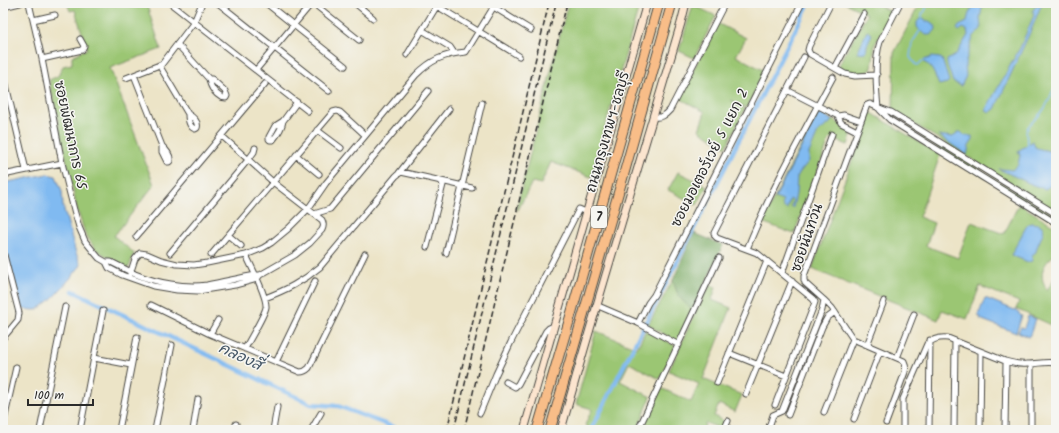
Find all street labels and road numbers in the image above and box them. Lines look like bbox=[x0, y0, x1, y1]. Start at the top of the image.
street label: ถนนกรุงเทพฯ-ชลบุรี bbox=[580, 68, 636, 195]
street label: ซอยพัฒนาการ 65 bbox=[48, 79, 93, 193]
street label: ซอยมอเตอร์เวย์ 5 แยก 2 bbox=[665, 85, 755, 231]
street label: ซอยนันทวัน bbox=[785, 200, 829, 275]
road number: 7 bbox=[591, 206, 607, 228]

